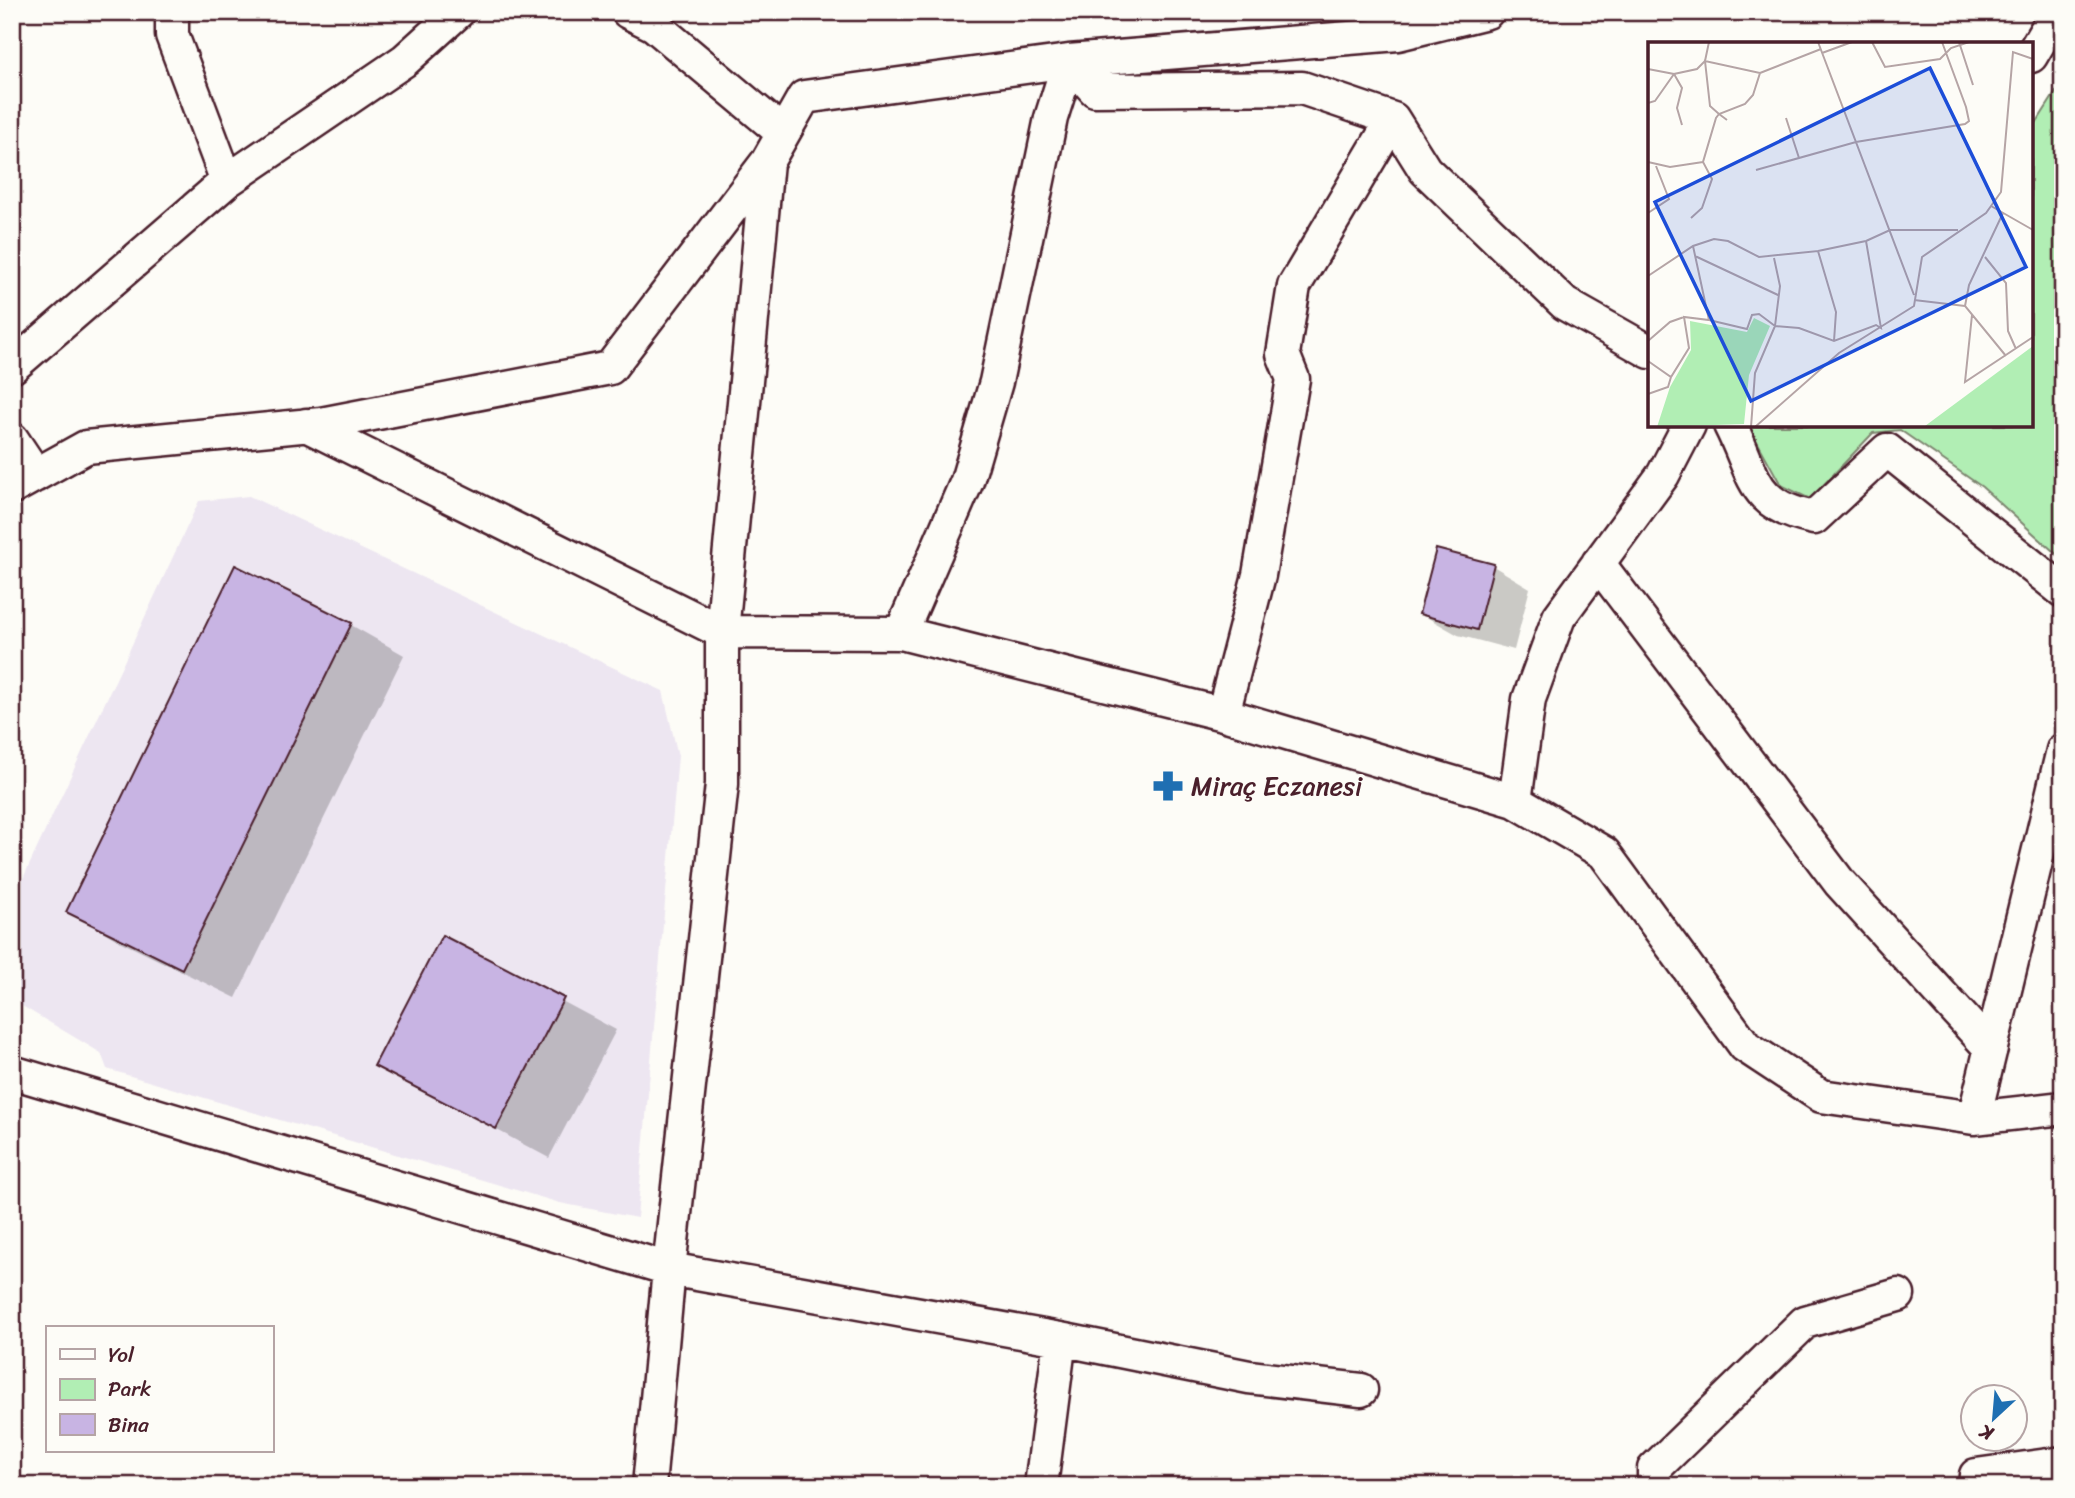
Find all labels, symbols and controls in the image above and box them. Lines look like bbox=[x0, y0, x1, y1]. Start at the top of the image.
inset map bbox=[1648, 42, 2033, 427]
place label: Miraç Eczanesi bbox=[1191, 763, 1363, 809]
pharmacy icon: Miraç Eczanesi bbox=[1151, 769, 1185, 803]
legend bbox=[46, 1326, 273, 1452]
text: Yol bbox=[108, 1336, 135, 1374]
text: Park bbox=[108, 1370, 151, 1408]
north arrow bbox=[1960, 1382, 2030, 1452]
text: Bina bbox=[108, 1406, 149, 1444]
text: K bbox=[1973, 1415, 2000, 1451]

